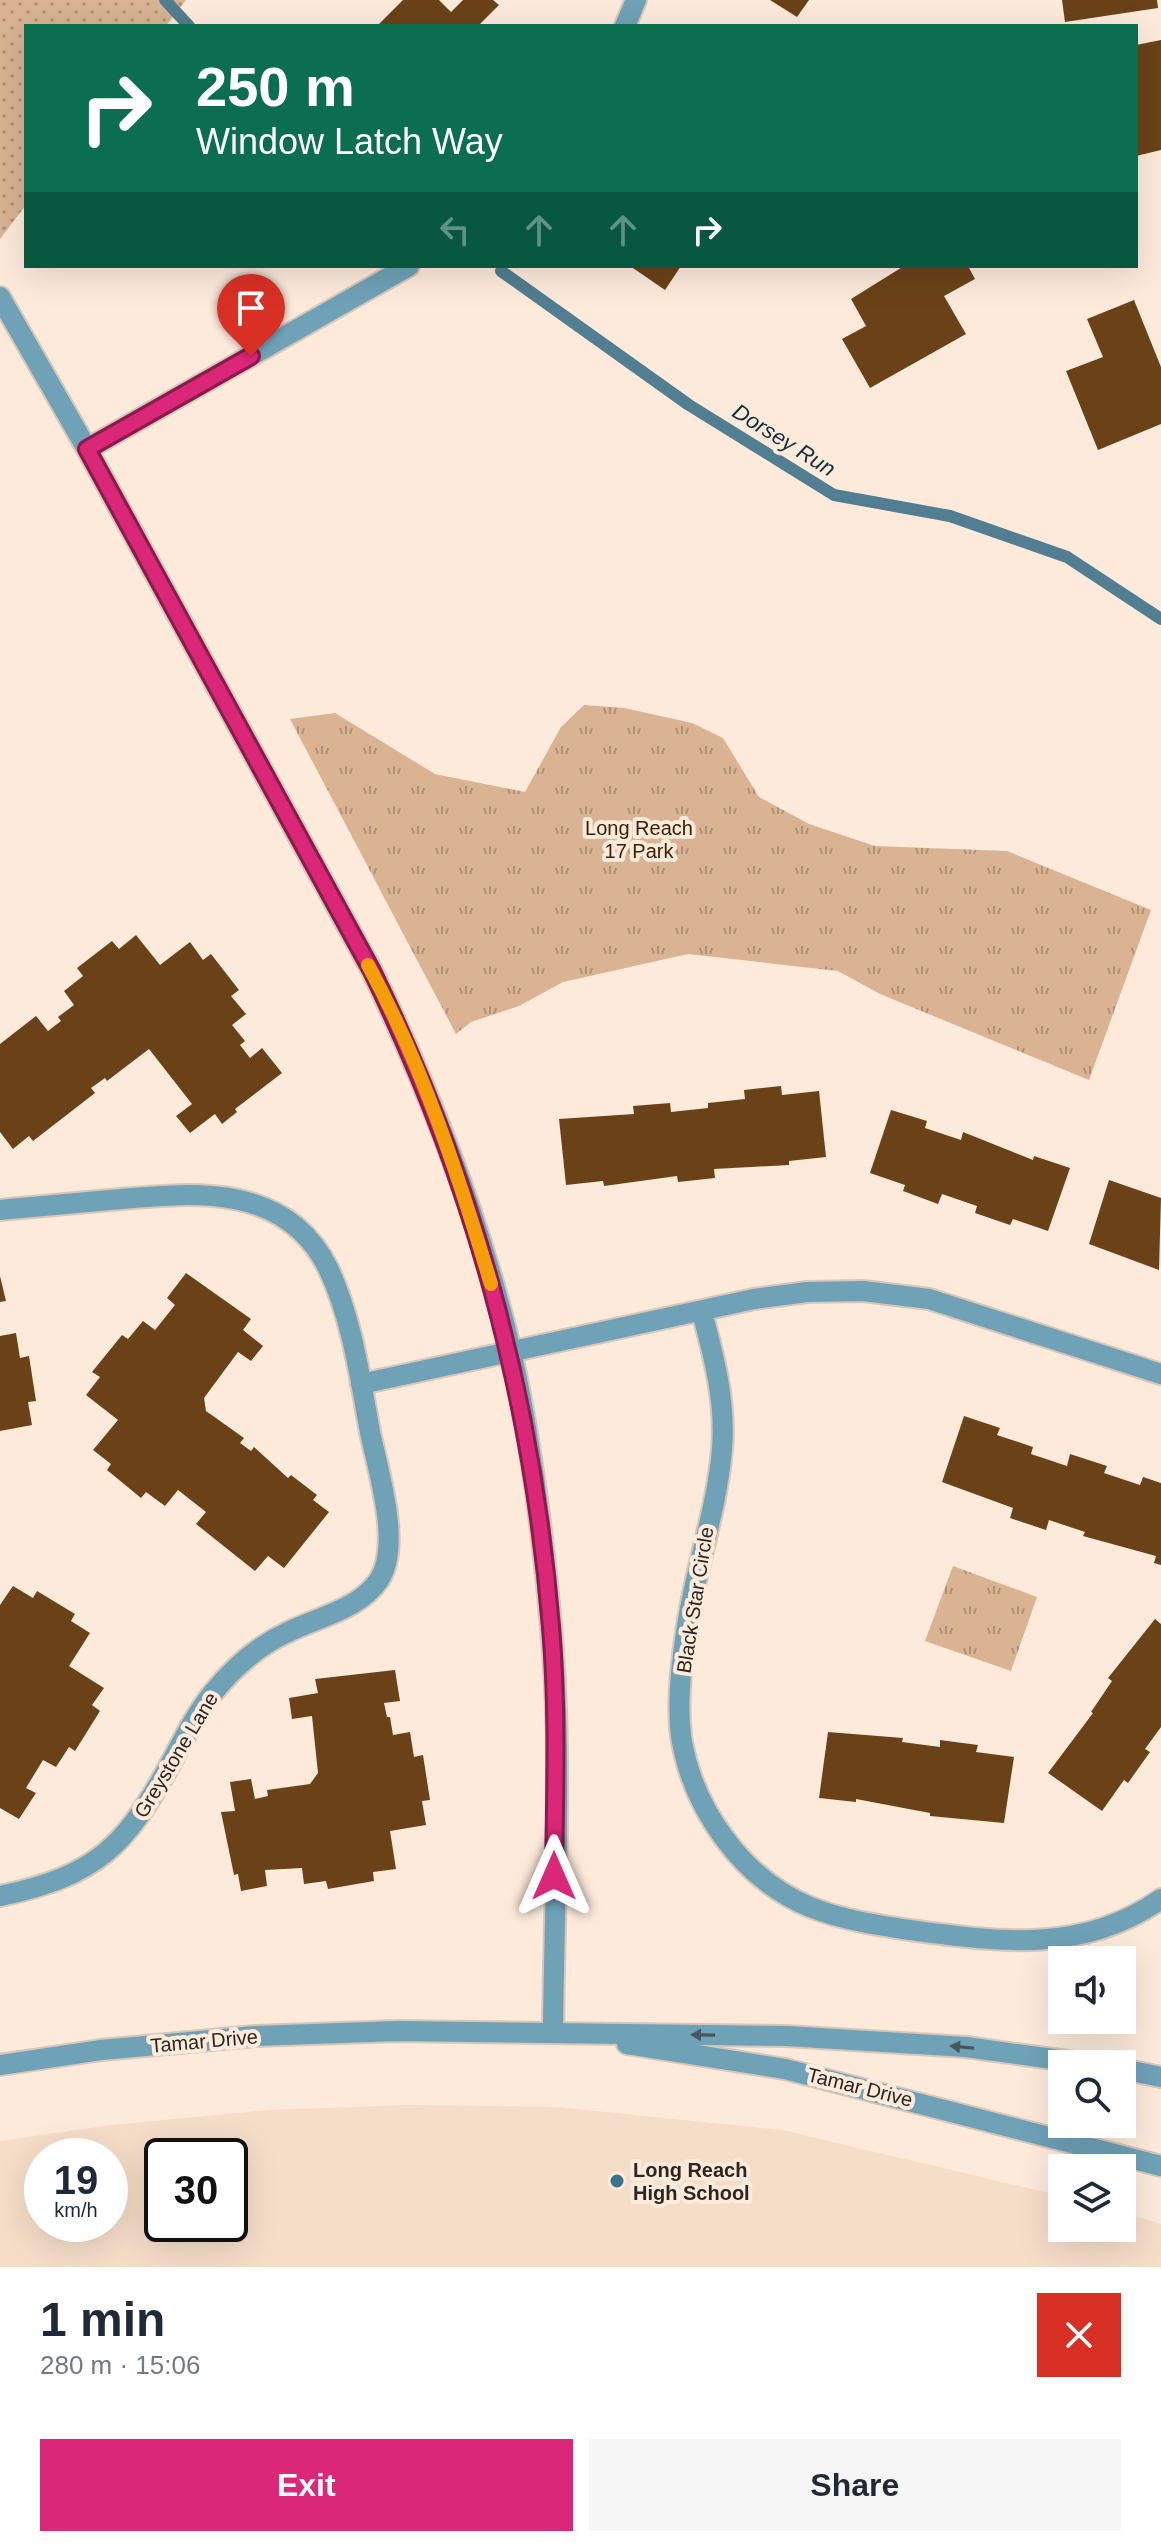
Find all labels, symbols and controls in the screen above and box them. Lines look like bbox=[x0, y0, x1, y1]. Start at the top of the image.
text: 250 m bbox=[196, 55, 355, 118]
icon: right bbox=[64, 56, 168, 160]
text: Window Latch Way bbox=[196, 121, 503, 162]
icon: left bbox=[433, 208, 477, 252]
icon: ahead bbox=[517, 208, 561, 252]
icon: ahead bbox=[601, 208, 645, 252]
icon: right bbox=[685, 208, 729, 252]
pin bbox=[217, 274, 285, 356]
icon: arrive bbox=[229, 286, 273, 330]
water label: Dorsey Run bbox=[728, 399, 840, 481]
park label: Long Reach 17 Park bbox=[585, 817, 693, 862]
street label: Black Star Circle bbox=[673, 1525, 717, 1675]
street label: Greystone Lane bbox=[130, 1688, 222, 1822]
position arrow bbox=[512, 1834, 596, 1918]
map controls bbox=[1048, 1946, 1136, 2242]
button: sound bbox=[1048, 1946, 1136, 2034]
street label: Tamar Drive bbox=[149, 2025, 259, 2057]
one-way arrow bbox=[690, 2029, 715, 2041]
one-way arrow bbox=[949, 2040, 974, 2053]
button: search bbox=[1048, 2050, 1136, 2138]
street label: Tamar Drive bbox=[805, 2063, 915, 2111]
speed limit sign: 30 bbox=[144, 2138, 248, 2242]
button: layers bbox=[1048, 2154, 1136, 2242]
text: 19 bbox=[54, 2158, 98, 2202]
place label: Long Reach High School bbox=[633, 2159, 750, 2204]
marker: Long Reach High School bbox=[608, 2172, 626, 2190]
text: km/h bbox=[54, 2199, 98, 2221]
text: 1 min bbox=[40, 2293, 165, 2346]
button: close bbox=[1037, 2293, 1121, 2377]
text: 280 m · 15:06 bbox=[40, 2350, 200, 2380]
button: Exit bbox=[40, 2439, 573, 2531]
button: Share bbox=[589, 2439, 1121, 2531]

